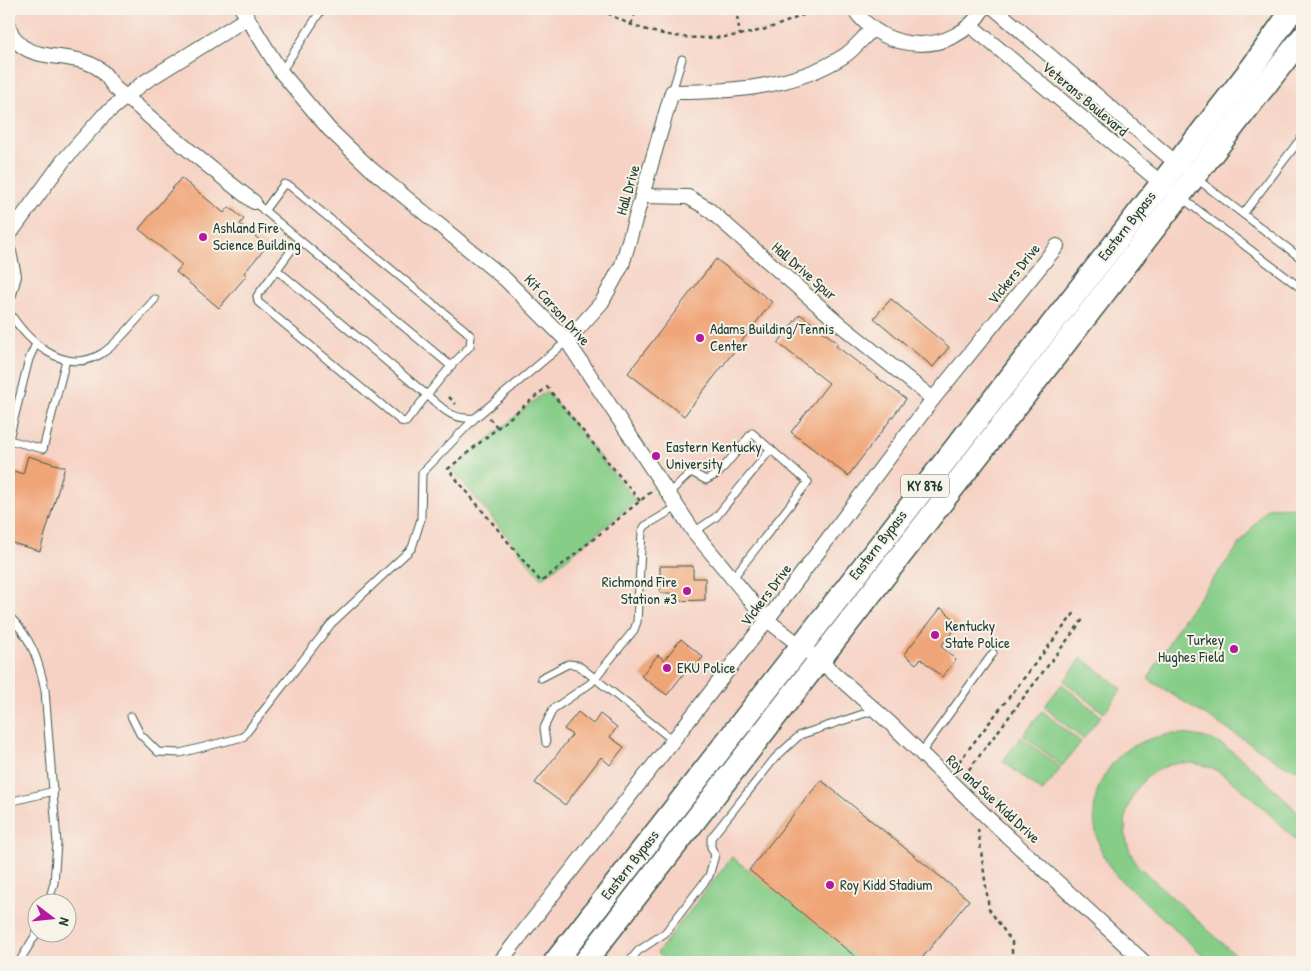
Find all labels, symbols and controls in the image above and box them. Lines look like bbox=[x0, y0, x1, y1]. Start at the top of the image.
street label: Veterans Boulevard bbox=[1038, 56, 1133, 141]
street label: Hall Drive bbox=[610, 162, 645, 217]
street label: Eastern Bypass bbox=[1093, 186, 1161, 265]
place label: Ashland Fire Science Building bbox=[213, 217, 301, 255]
marker: Ashland Fire Science Building bbox=[197, 231, 209, 243]
street label: Hall Drive Spur bbox=[767, 237, 841, 305]
street label: Vickers Drive bbox=[982, 239, 1045, 309]
street label: Kit Carson Drive bbox=[519, 269, 595, 350]
place label: Adams Building/Tennis Center bbox=[710, 318, 834, 356]
marker: Adams Building/Tennis Center bbox=[694, 332, 706, 344]
place label: Eastern Kentucky University bbox=[666, 436, 762, 474]
marker: Eastern Kentucky University bbox=[650, 450, 662, 462]
road number: KY 876 bbox=[901, 474, 949, 498]
street label: Eastern Bypass bbox=[844, 505, 912, 584]
street label: Vickers Drive bbox=[735, 559, 796, 630]
place label: Richmond Fire Station #3 bbox=[602, 571, 677, 609]
marker: Richmond Fire Station #3 bbox=[681, 585, 693, 597]
place label: Kentucky State Police bbox=[945, 615, 1010, 653]
marker: Kentucky State Police bbox=[929, 629, 941, 641]
place label: Turkey Hughes Field bbox=[1158, 629, 1224, 667]
marker: Turkey Hughes Field bbox=[1228, 643, 1240, 655]
place label: EKU Police bbox=[677, 657, 736, 678]
marker: EKU Police bbox=[661, 662, 673, 674]
street label: Roy and Sue Kidd Drive bbox=[942, 750, 1045, 848]
street label: Eastern Bypass bbox=[596, 825, 664, 904]
place label: Roy Kidd Stadium bbox=[840, 874, 932, 895]
marker: Roy Kidd Stadium bbox=[824, 879, 836, 891]
north arrow bbox=[28, 894, 78, 944]
text: N bbox=[55, 916, 75, 928]

